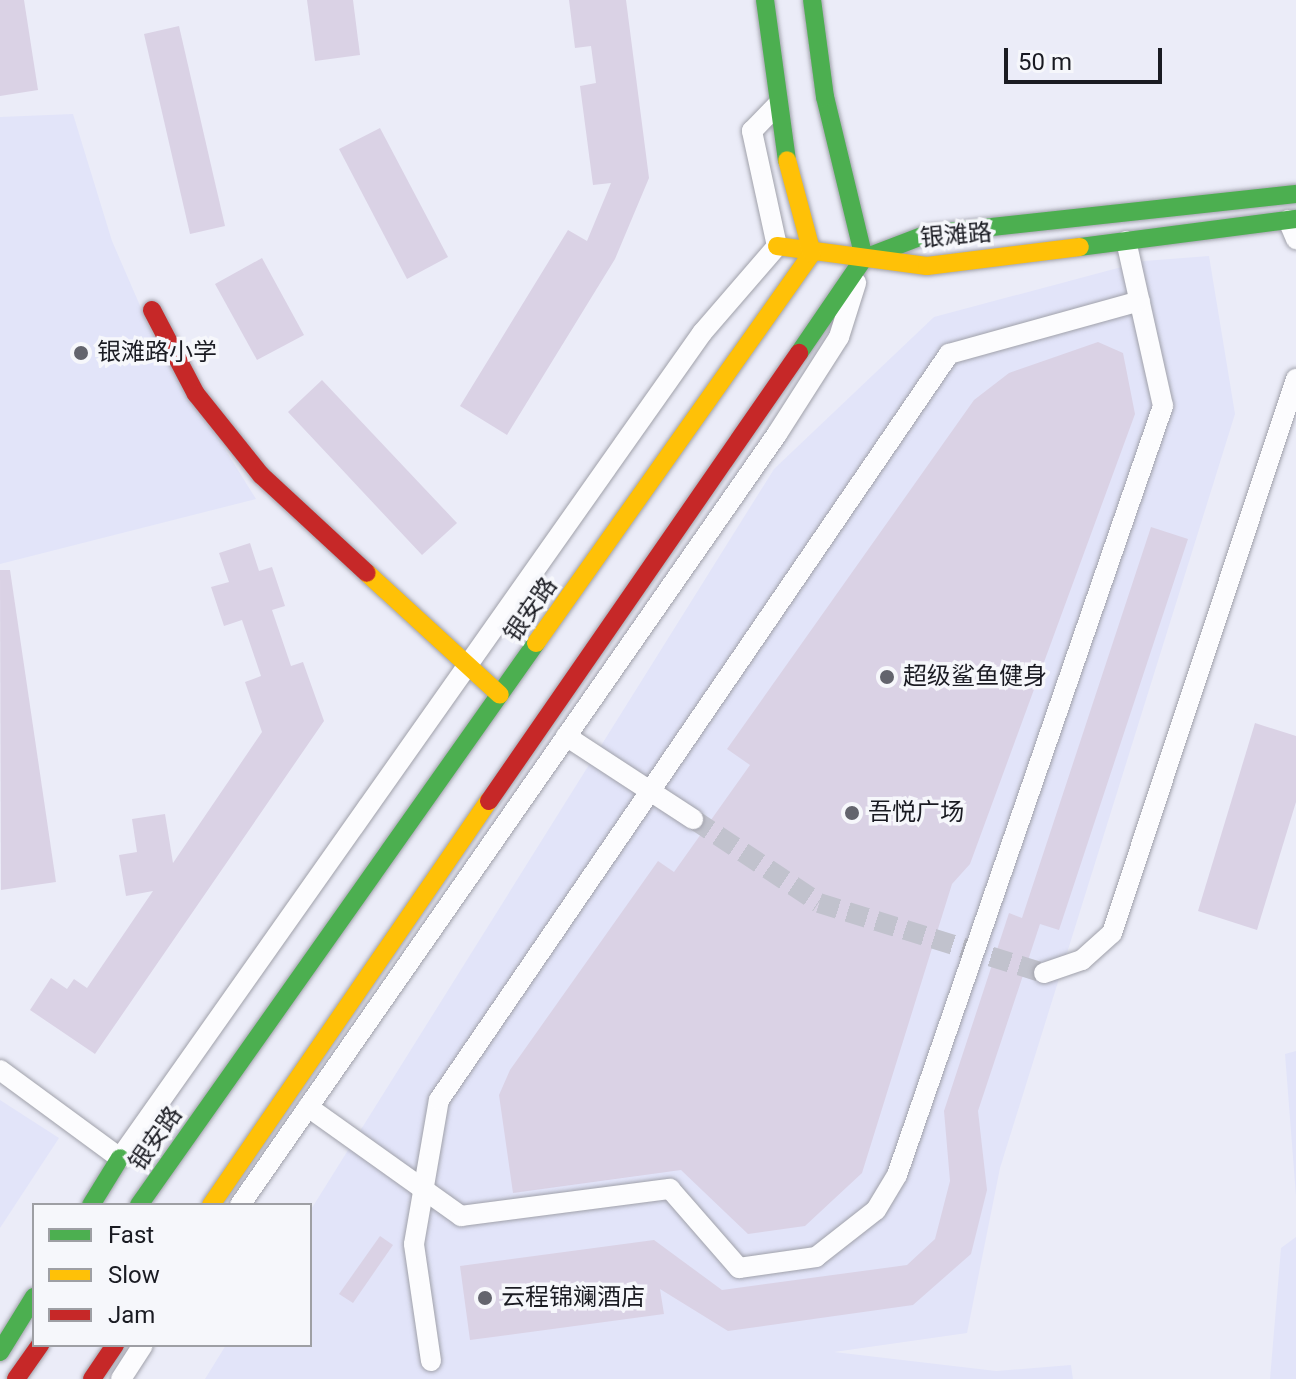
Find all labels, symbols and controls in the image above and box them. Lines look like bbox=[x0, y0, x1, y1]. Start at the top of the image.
scale bar bbox=[1008, 32, 1166, 82]
text: 50 m bbox=[1018, 48, 1072, 76]
street label: 银滩路 bbox=[919, 219, 993, 253]
place label: 银滩路小学 bbox=[97, 339, 217, 367]
marker: 银滩路小学 bbox=[72, 344, 90, 362]
street label: 银安路 bbox=[499, 572, 563, 648]
place label: 超级鲨鱼健身 bbox=[903, 663, 1047, 691]
marker: 超级鲨鱼健身 bbox=[878, 668, 896, 686]
place label: 吾悦广场 bbox=[868, 799, 964, 827]
marker: 吾悦广场 bbox=[843, 804, 861, 822]
street label: 银安路 bbox=[124, 1101, 188, 1177]
legend bbox=[32, 1203, 312, 1347]
text: Fast bbox=[108, 1221, 154, 1249]
text: Slow bbox=[108, 1261, 160, 1289]
place label: 云程锦斓酒店 bbox=[501, 1284, 645, 1312]
marker: 云程锦斓酒店 bbox=[476, 1289, 494, 1307]
text: Jam bbox=[108, 1301, 155, 1329]

